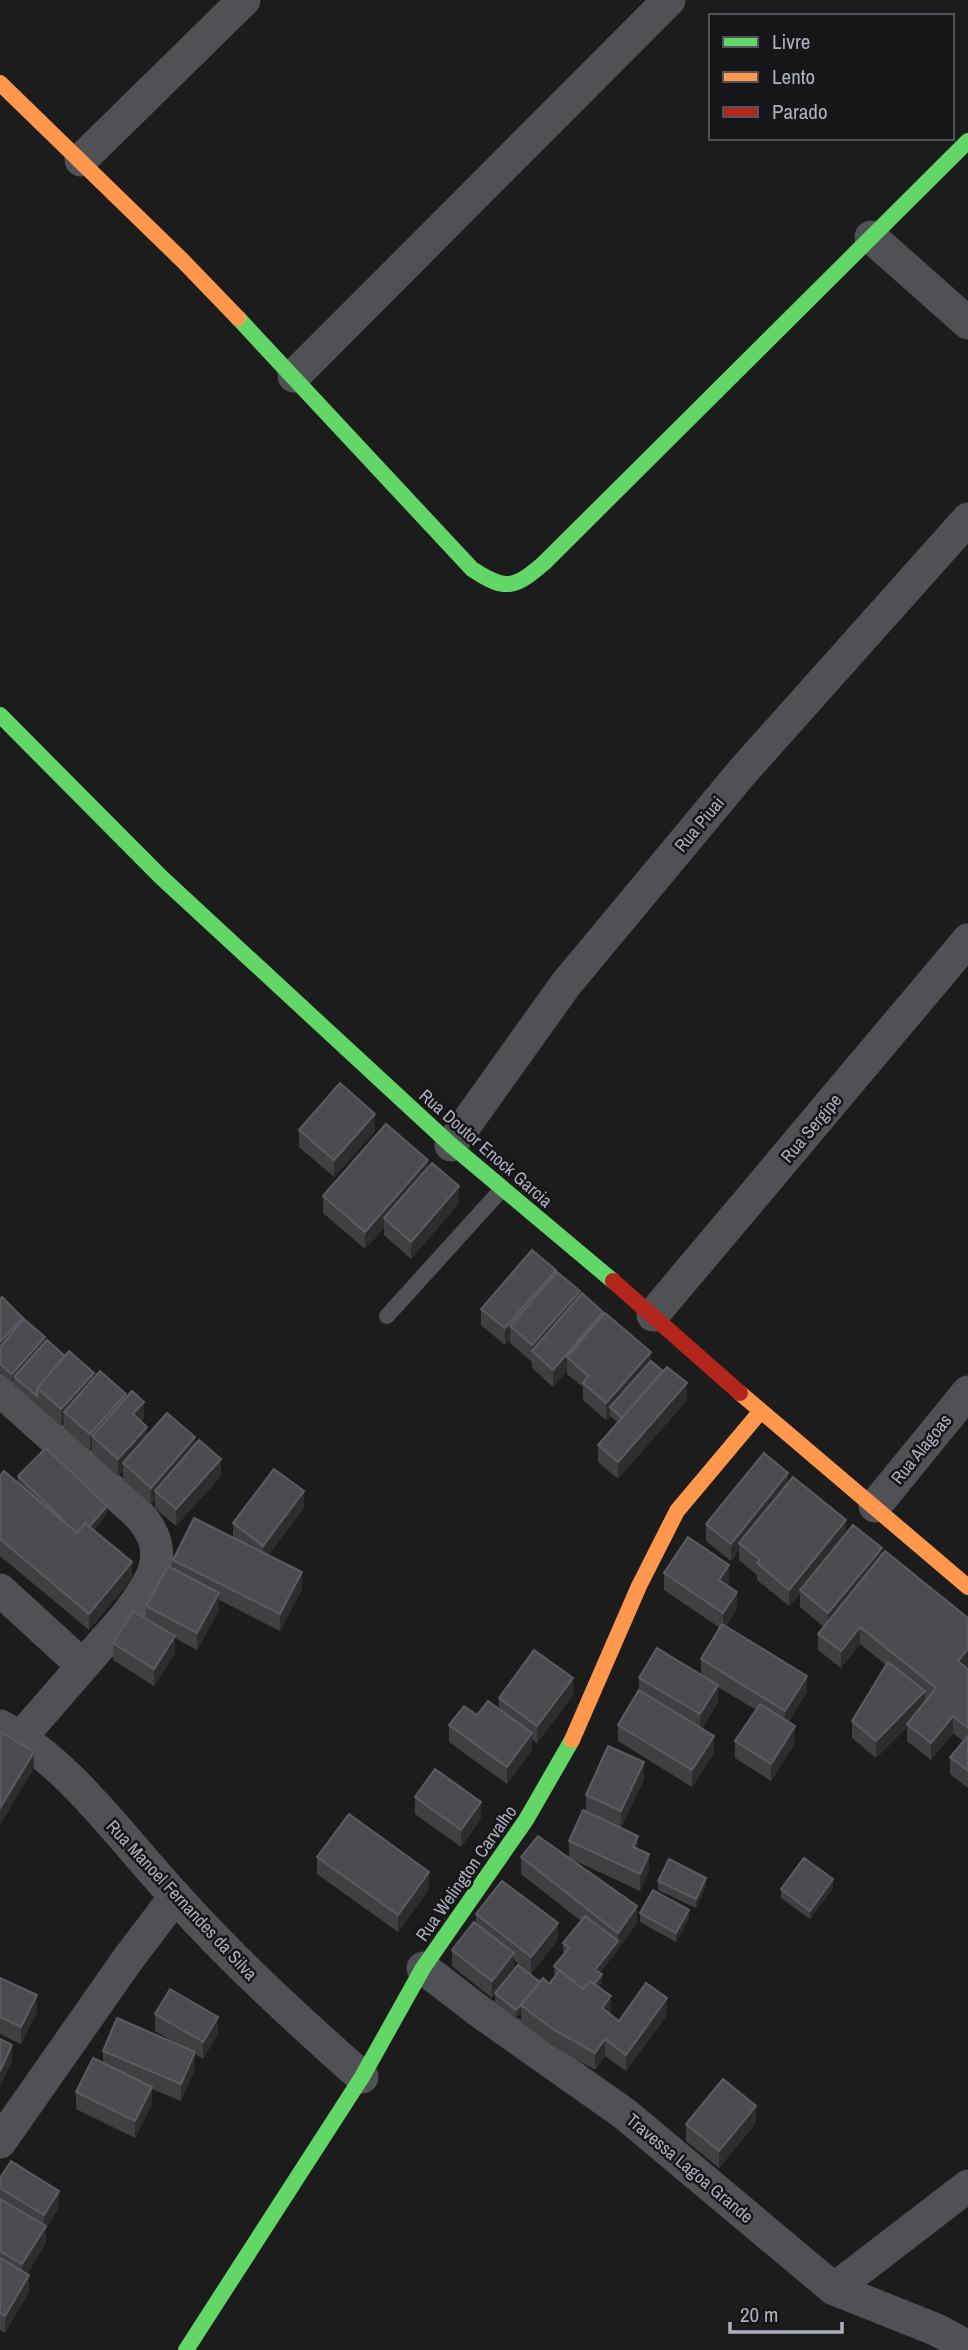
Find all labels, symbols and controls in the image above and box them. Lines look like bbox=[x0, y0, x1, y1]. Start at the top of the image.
legend bbox=[709, 14, 954, 140]
text: Livre bbox=[772, 27, 810, 56]
text: Lento bbox=[772, 62, 815, 91]
text: Parado bbox=[772, 97, 828, 126]
street label: Rua Piuai bbox=[668, 791, 730, 857]
street label: Rua Doutor Enock Garcia bbox=[414, 1083, 558, 1213]
street label: Rua Sergipe bbox=[775, 1088, 847, 1168]
street label: Rua Alagoas bbox=[885, 1409, 957, 1489]
street label: Rua Welington Carvalho bbox=[410, 1800, 522, 1946]
street label: Rua Manoel Fernandes da Silva bbox=[101, 1814, 263, 1986]
street label: Travessa Lagoa Grande bbox=[621, 2107, 759, 2229]
scale bar bbox=[730, 2290, 842, 2334]
text: 20 m bbox=[740, 2300, 778, 2329]

